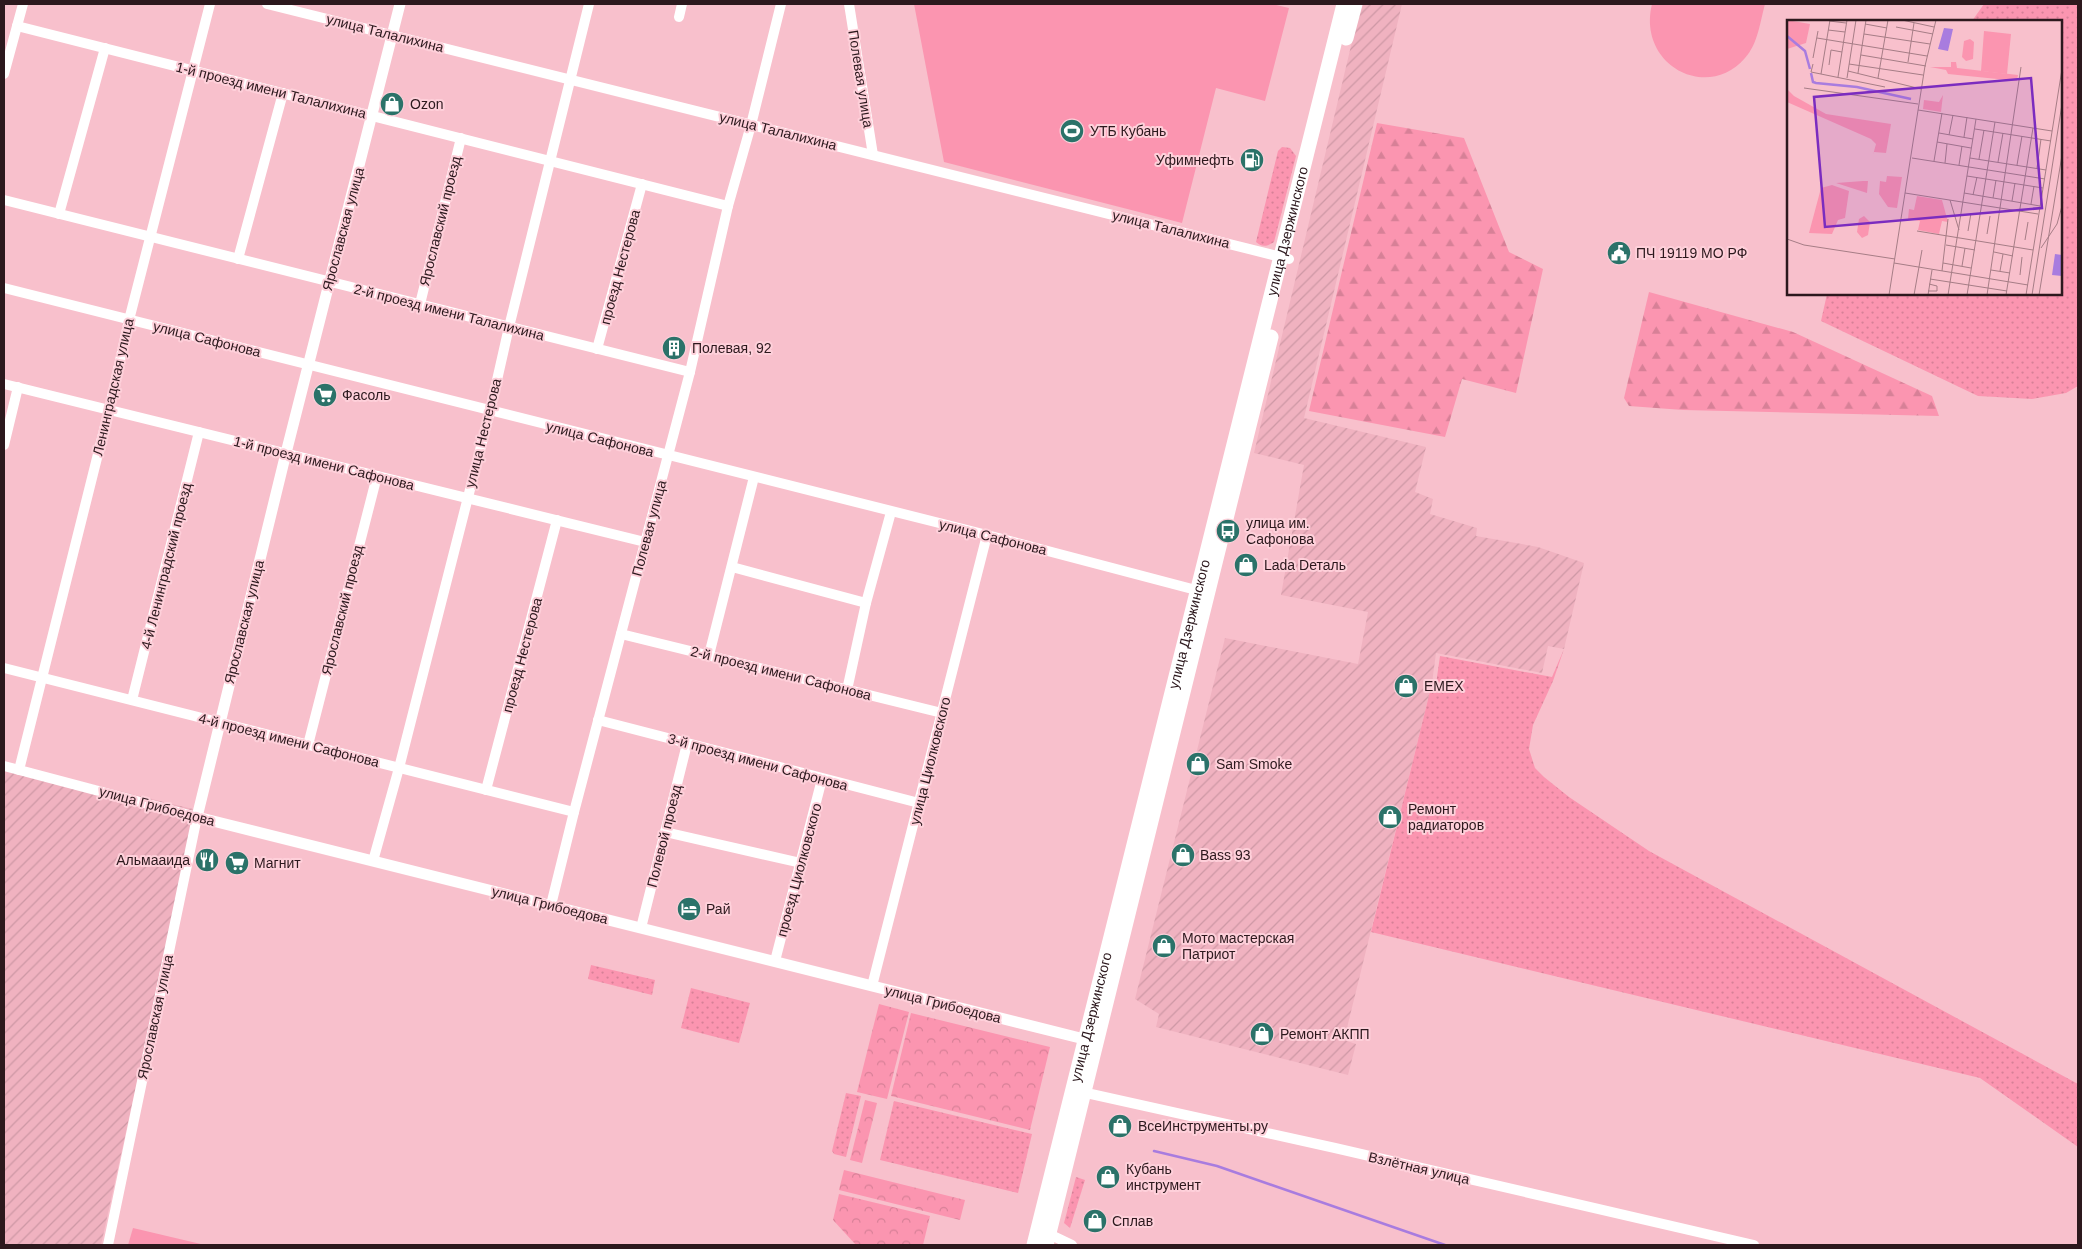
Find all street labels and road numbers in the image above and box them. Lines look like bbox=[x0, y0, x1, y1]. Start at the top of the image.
street label: улица Талалихина bbox=[325, 11, 446, 55]
street label: Полевая улица bbox=[845, 29, 877, 129]
street label: 1-й проезд имени Талалихина bbox=[174, 59, 368, 121]
street label: улица Талалихина bbox=[718, 109, 839, 153]
street label: Ярославский проезд bbox=[416, 154, 464, 288]
street label: Ярославская улица bbox=[319, 165, 367, 292]
street label: улица Дзержинского bbox=[1263, 165, 1311, 298]
street label: улица Талалихина bbox=[1111, 207, 1232, 251]
street label: проезд Нестерова bbox=[597, 208, 643, 326]
street label: 2-й проезд имени Талалихина bbox=[352, 281, 546, 343]
street label: Ленинградская улица bbox=[89, 317, 137, 457]
street label: улица Сафонова bbox=[152, 318, 263, 360]
street label: улица Нестерова bbox=[462, 377, 504, 489]
street label: улица Сафонова bbox=[545, 418, 656, 460]
street label: 1-й проезд имени Сафонова bbox=[232, 433, 416, 493]
street label: Полевая улица bbox=[629, 478, 670, 578]
street label: 4-й Ленинградский проезд bbox=[138, 481, 194, 651]
street label: улица Сафонова bbox=[938, 516, 1049, 558]
street label: Ярославский проезд bbox=[318, 543, 366, 677]
street label: улица Дзержинского bbox=[1165, 557, 1213, 690]
street label: Ярославская улица bbox=[221, 558, 267, 686]
street label: проезд Нестерова bbox=[499, 596, 545, 714]
street label: 2-й проезд имени Сафонова bbox=[689, 643, 873, 703]
street label: улица Циолковского bbox=[906, 695, 954, 827]
street label: 4-й проезд имени Сафонова bbox=[197, 710, 381, 770]
street label: 3-й проезд имени Сафонова bbox=[666, 730, 850, 794]
street label: улица Грибоедова bbox=[97, 783, 217, 829]
street label: Полевой проезд bbox=[644, 783, 684, 889]
street label: проезд Циолковского bbox=[773, 801, 825, 939]
street label: улица Грибоедова bbox=[490, 883, 610, 927]
street label: улица Дзержинского bbox=[1067, 950, 1115, 1083]
street label: Ярославская улица bbox=[134, 953, 176, 1081]
street label: улица Грибоедова bbox=[883, 982, 1003, 1026]
street label: Взлётная улица bbox=[1367, 1149, 1471, 1187]

